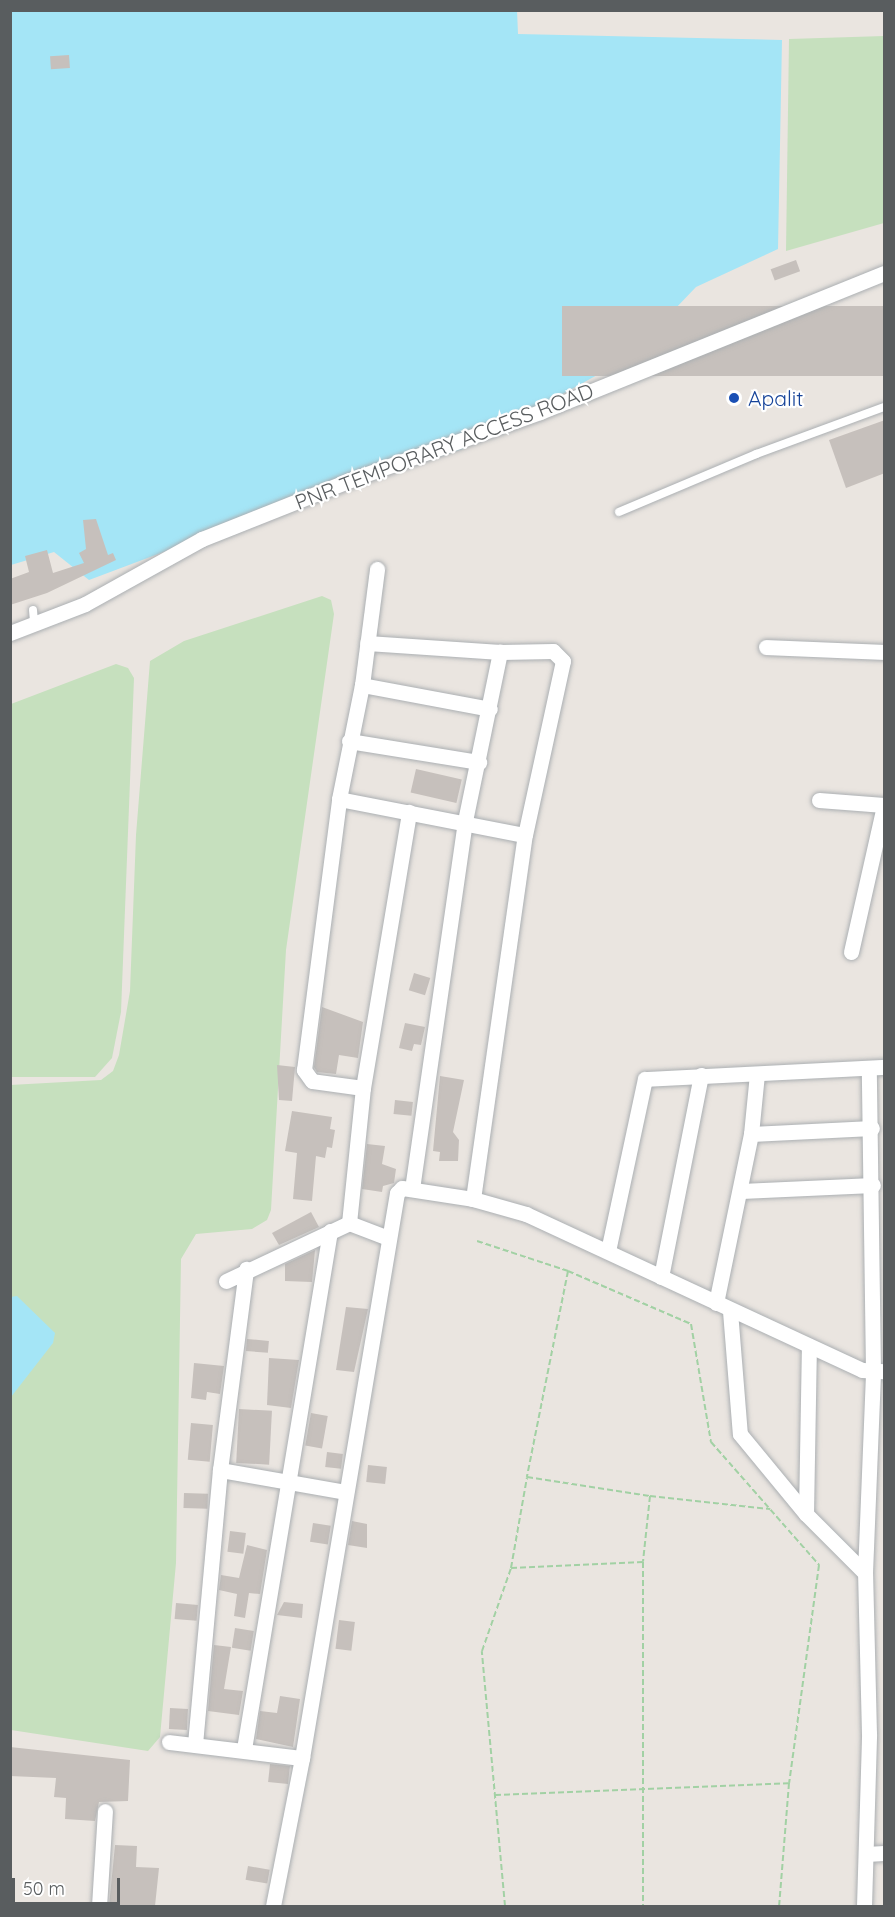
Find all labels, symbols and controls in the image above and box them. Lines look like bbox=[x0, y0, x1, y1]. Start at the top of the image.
street label: PNR TEMPORARY ACCESS ROAD bbox=[291, 377, 597, 515]
place label: Apalit bbox=[748, 385, 803, 411]
marker: Apalit bbox=[725, 389, 743, 407]
scale bar bbox=[15, 1866, 123, 1904]
text: 50 m bbox=[23, 1877, 65, 1900]

